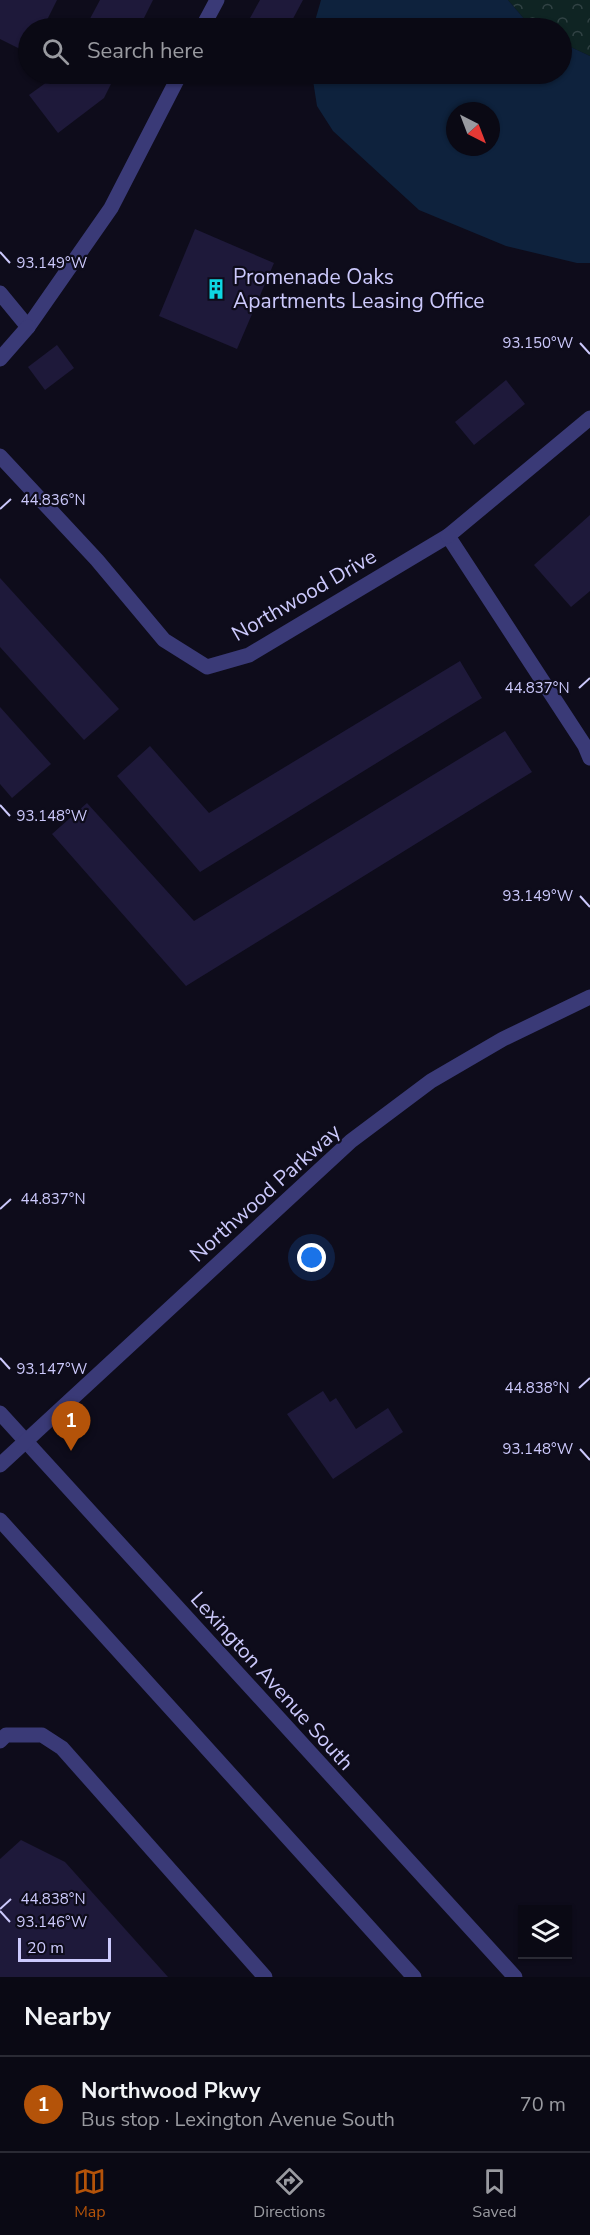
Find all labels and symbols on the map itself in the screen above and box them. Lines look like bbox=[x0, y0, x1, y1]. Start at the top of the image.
north arrow bbox=[446, 102, 500, 156]
text: 93.149°W bbox=[17, 253, 88, 273]
place label: Promenade Oaks Apartments Leasing Office bbox=[233, 263, 484, 315]
building icon: Promenade Oaks Apartments Leasing Office bbox=[204, 277, 228, 301]
text: 93.150°W bbox=[503, 333, 574, 353]
text: 44.836°N bbox=[20, 490, 86, 510]
street label: Northwood Drive bbox=[227, 542, 381, 648]
text: 44.837°N bbox=[504, 678, 570, 698]
text: 93.148°W bbox=[17, 806, 88, 826]
text: 93.149°W bbox=[503, 886, 574, 906]
street label: Northwood Parkway bbox=[184, 1118, 347, 1268]
text: 44.837°N bbox=[20, 1189, 86, 1209]
your location bbox=[297, 1243, 326, 1272]
text: 93.147°W bbox=[17, 1359, 88, 1379]
text: 44.838°N bbox=[504, 1378, 570, 1398]
pin: 1 bbox=[52, 1402, 90, 1451]
text: 93.148°W bbox=[503, 1439, 574, 1459]
street label: Lexington Avenue South bbox=[184, 1586, 360, 1776]
text: 44.838°N bbox=[20, 1889, 86, 1909]
text: 93.146°W bbox=[17, 1912, 88, 1932]
scale bar bbox=[18, 1935, 111, 1962]

